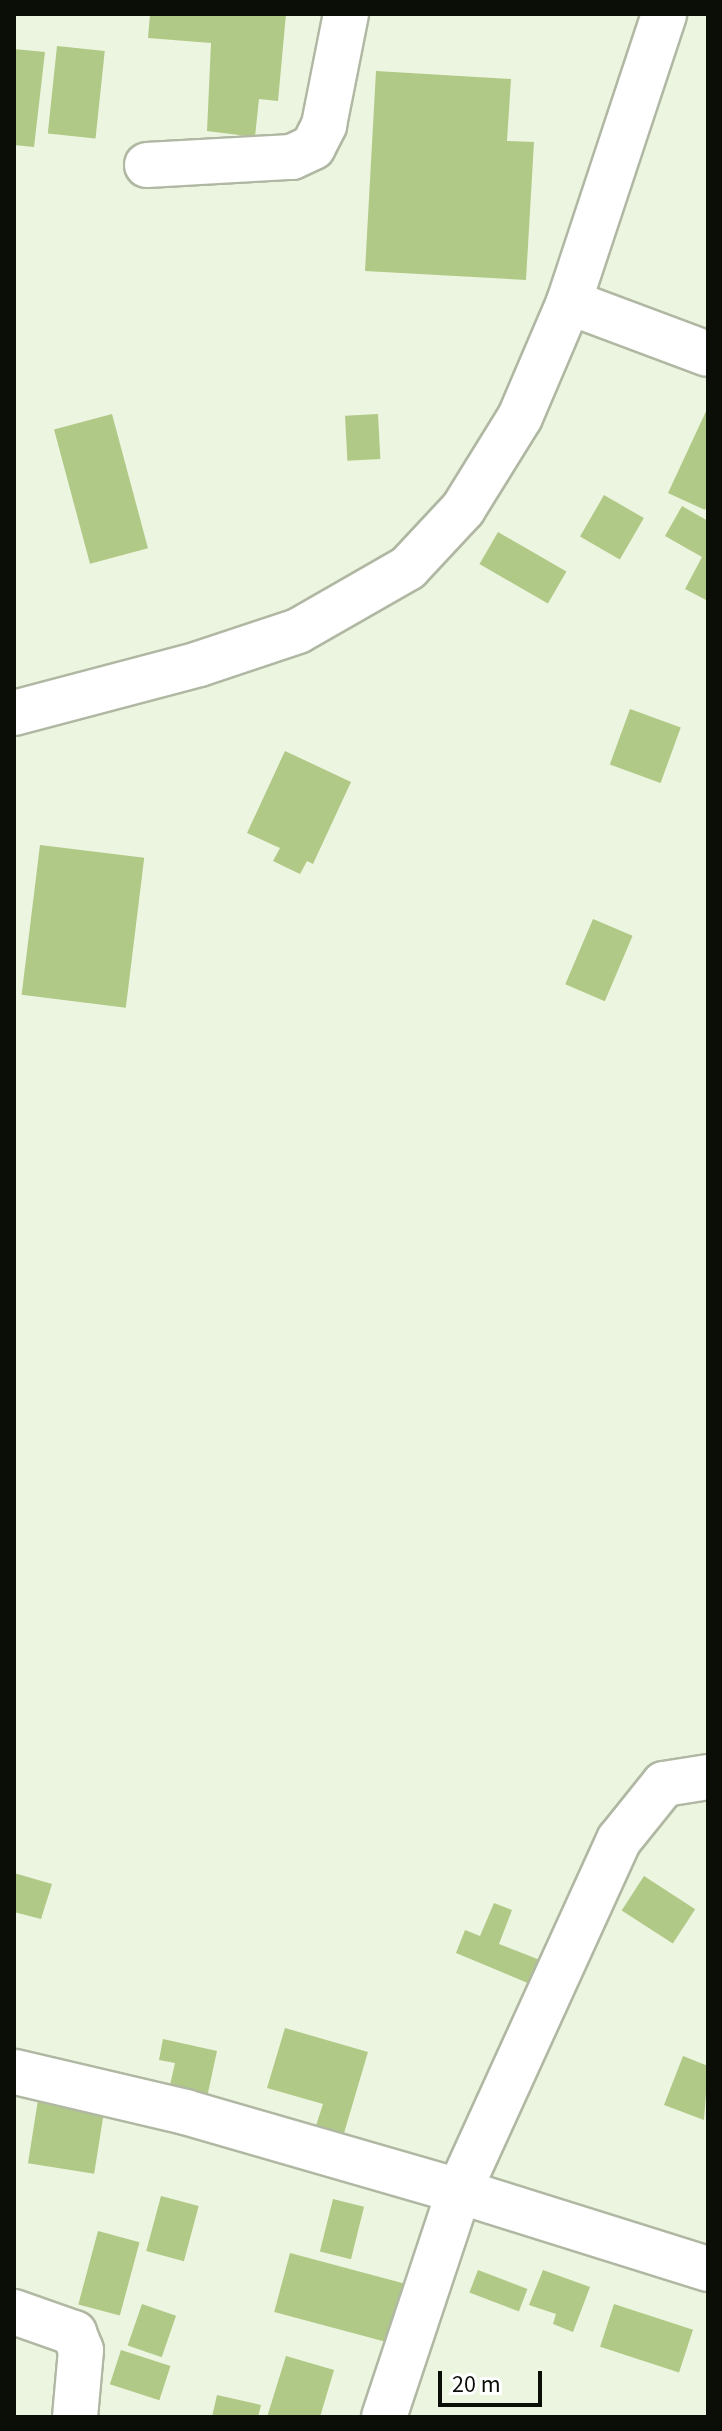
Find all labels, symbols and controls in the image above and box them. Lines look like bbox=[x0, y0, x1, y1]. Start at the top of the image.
scale bar bbox=[442, 2355, 546, 2405]
text: 20 m bbox=[452, 2367, 501, 2402]

